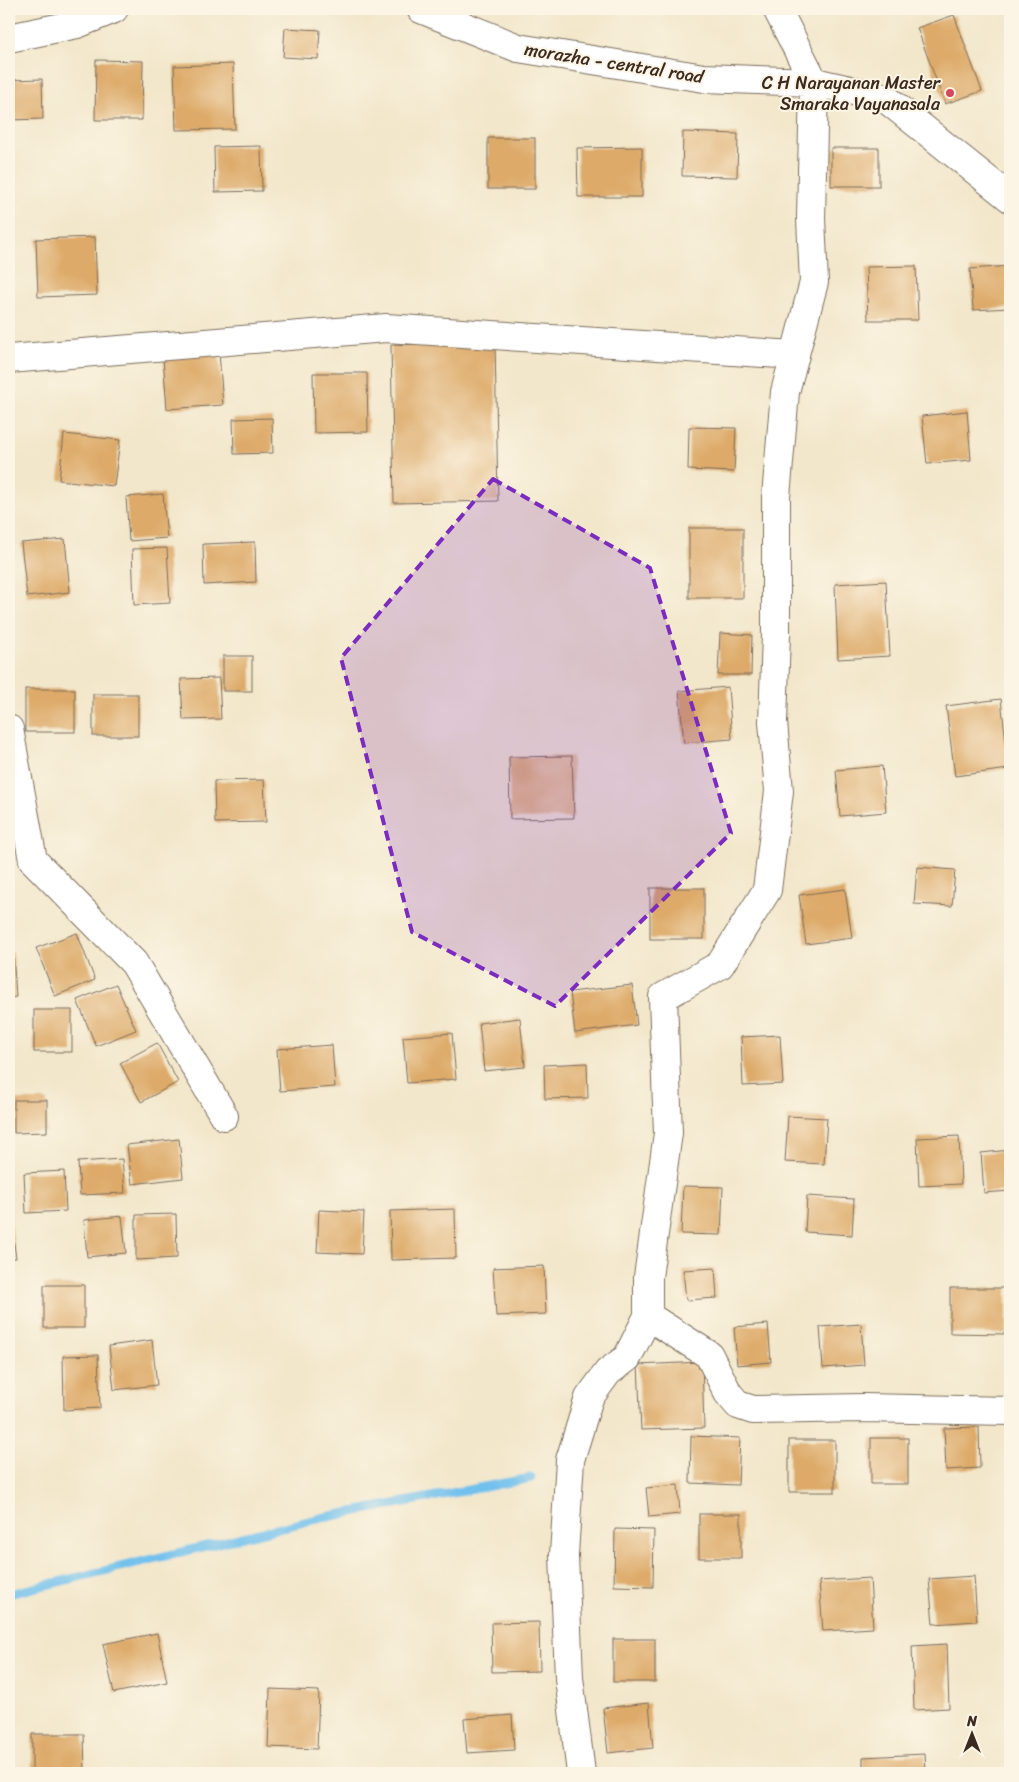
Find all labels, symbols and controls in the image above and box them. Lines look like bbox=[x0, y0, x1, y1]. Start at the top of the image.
street label: morazha - central road bbox=[522, 33, 707, 93]
place label: C H Narayanan Master Smaraka Vayanasala bbox=[762, 67, 942, 120]
marker: C H Narayanan Master Smaraka Vayanasala bbox=[944, 87, 956, 99]
text: N bbox=[966, 1709, 977, 1734]
north arrow bbox=[946, 1710, 996, 1760]

